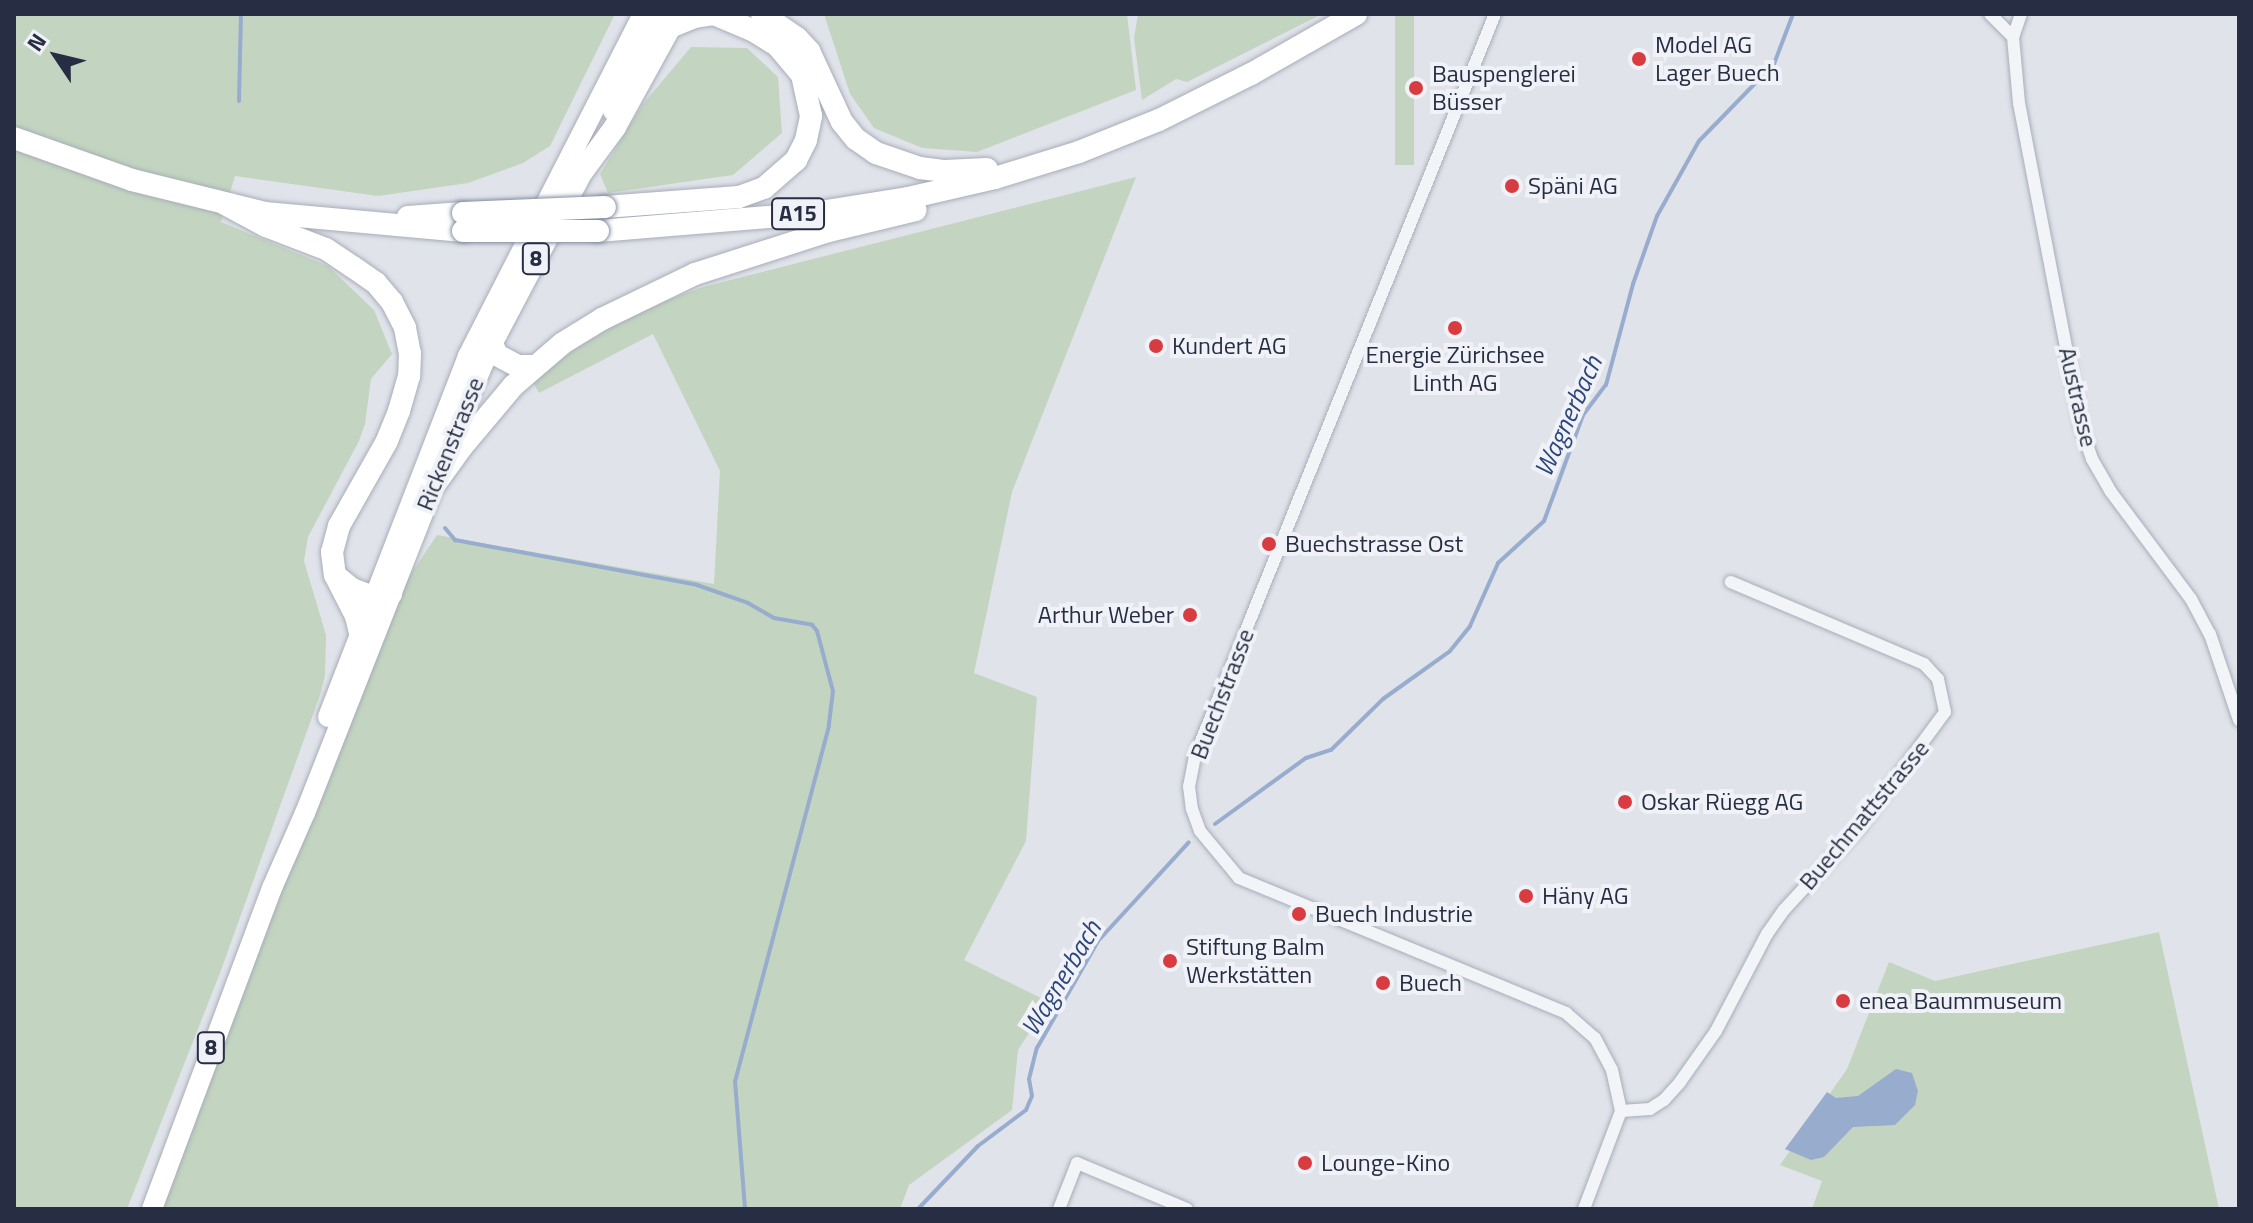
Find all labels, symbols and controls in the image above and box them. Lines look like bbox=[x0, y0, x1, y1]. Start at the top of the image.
north arrow bbox=[16, 16, 96, 96]
text: N bbox=[18, 26, 55, 58]
place label: Model AG Lager Buech bbox=[1655, 31, 1780, 87]
marker: Model AG Lager Buech bbox=[1630, 50, 1648, 68]
place label: Bauspenglerei Büsser bbox=[1432, 60, 1576, 116]
marker: Bauspenglerei Büsser bbox=[1407, 79, 1425, 97]
place label: Späni AG bbox=[1528, 172, 1618, 200]
marker: Späni AG bbox=[1503, 177, 1521, 195]
road number: A15 bbox=[770, 196, 826, 232]
road number: 8 bbox=[520, 241, 552, 277]
marker: Energie Zürichsee Linth AG bbox=[1446, 319, 1464, 337]
place label: Kundert AG bbox=[1172, 332, 1287, 360]
marker: Kundert AG bbox=[1147, 337, 1165, 355]
place label: Energie Zürichsee Linth AG bbox=[1365, 341, 1545, 397]
street label: Austrasse bbox=[2053, 344, 2103, 450]
water label: Wagnerbach bbox=[1528, 351, 1608, 481]
street label: Rickenstrasse bbox=[410, 373, 490, 515]
place label: Buechstrasse Ost bbox=[1285, 530, 1463, 558]
marker: Buechstrasse Ost bbox=[1260, 535, 1278, 553]
place label: Arthur Weber bbox=[1038, 601, 1174, 629]
marker: Arthur Weber bbox=[1181, 606, 1199, 624]
street label: Buechstrasse bbox=[1184, 625, 1260, 763]
street label: Buechmattstrasse bbox=[1793, 734, 1935, 896]
place label: Oskar Rüegg AG bbox=[1641, 788, 1803, 816]
marker: Oskar Rüegg AG bbox=[1616, 793, 1634, 811]
place label: Häny AG bbox=[1542, 882, 1629, 910]
marker: Häny AG bbox=[1517, 887, 1535, 905]
place label: Buech Industrie bbox=[1315, 900, 1473, 928]
marker: Buech Industrie bbox=[1290, 905, 1308, 923]
water label: Wagnerbach bbox=[1014, 915, 1108, 1041]
place label: Stiftung Balm Werkstätten bbox=[1186, 933, 1325, 989]
marker: Stiftung Balm Werkstätten bbox=[1161, 952, 1179, 970]
place label: Buech bbox=[1399, 969, 1462, 997]
marker: Buech bbox=[1374, 974, 1392, 992]
place label: enea Baummuseum bbox=[1859, 987, 2062, 1015]
marker: enea Baummuseum bbox=[1834, 992, 1852, 1010]
road number: 8 bbox=[195, 1030, 227, 1066]
place label: Lounge-Kino bbox=[1321, 1149, 1450, 1177]
marker: Lounge-Kino bbox=[1296, 1154, 1314, 1172]

